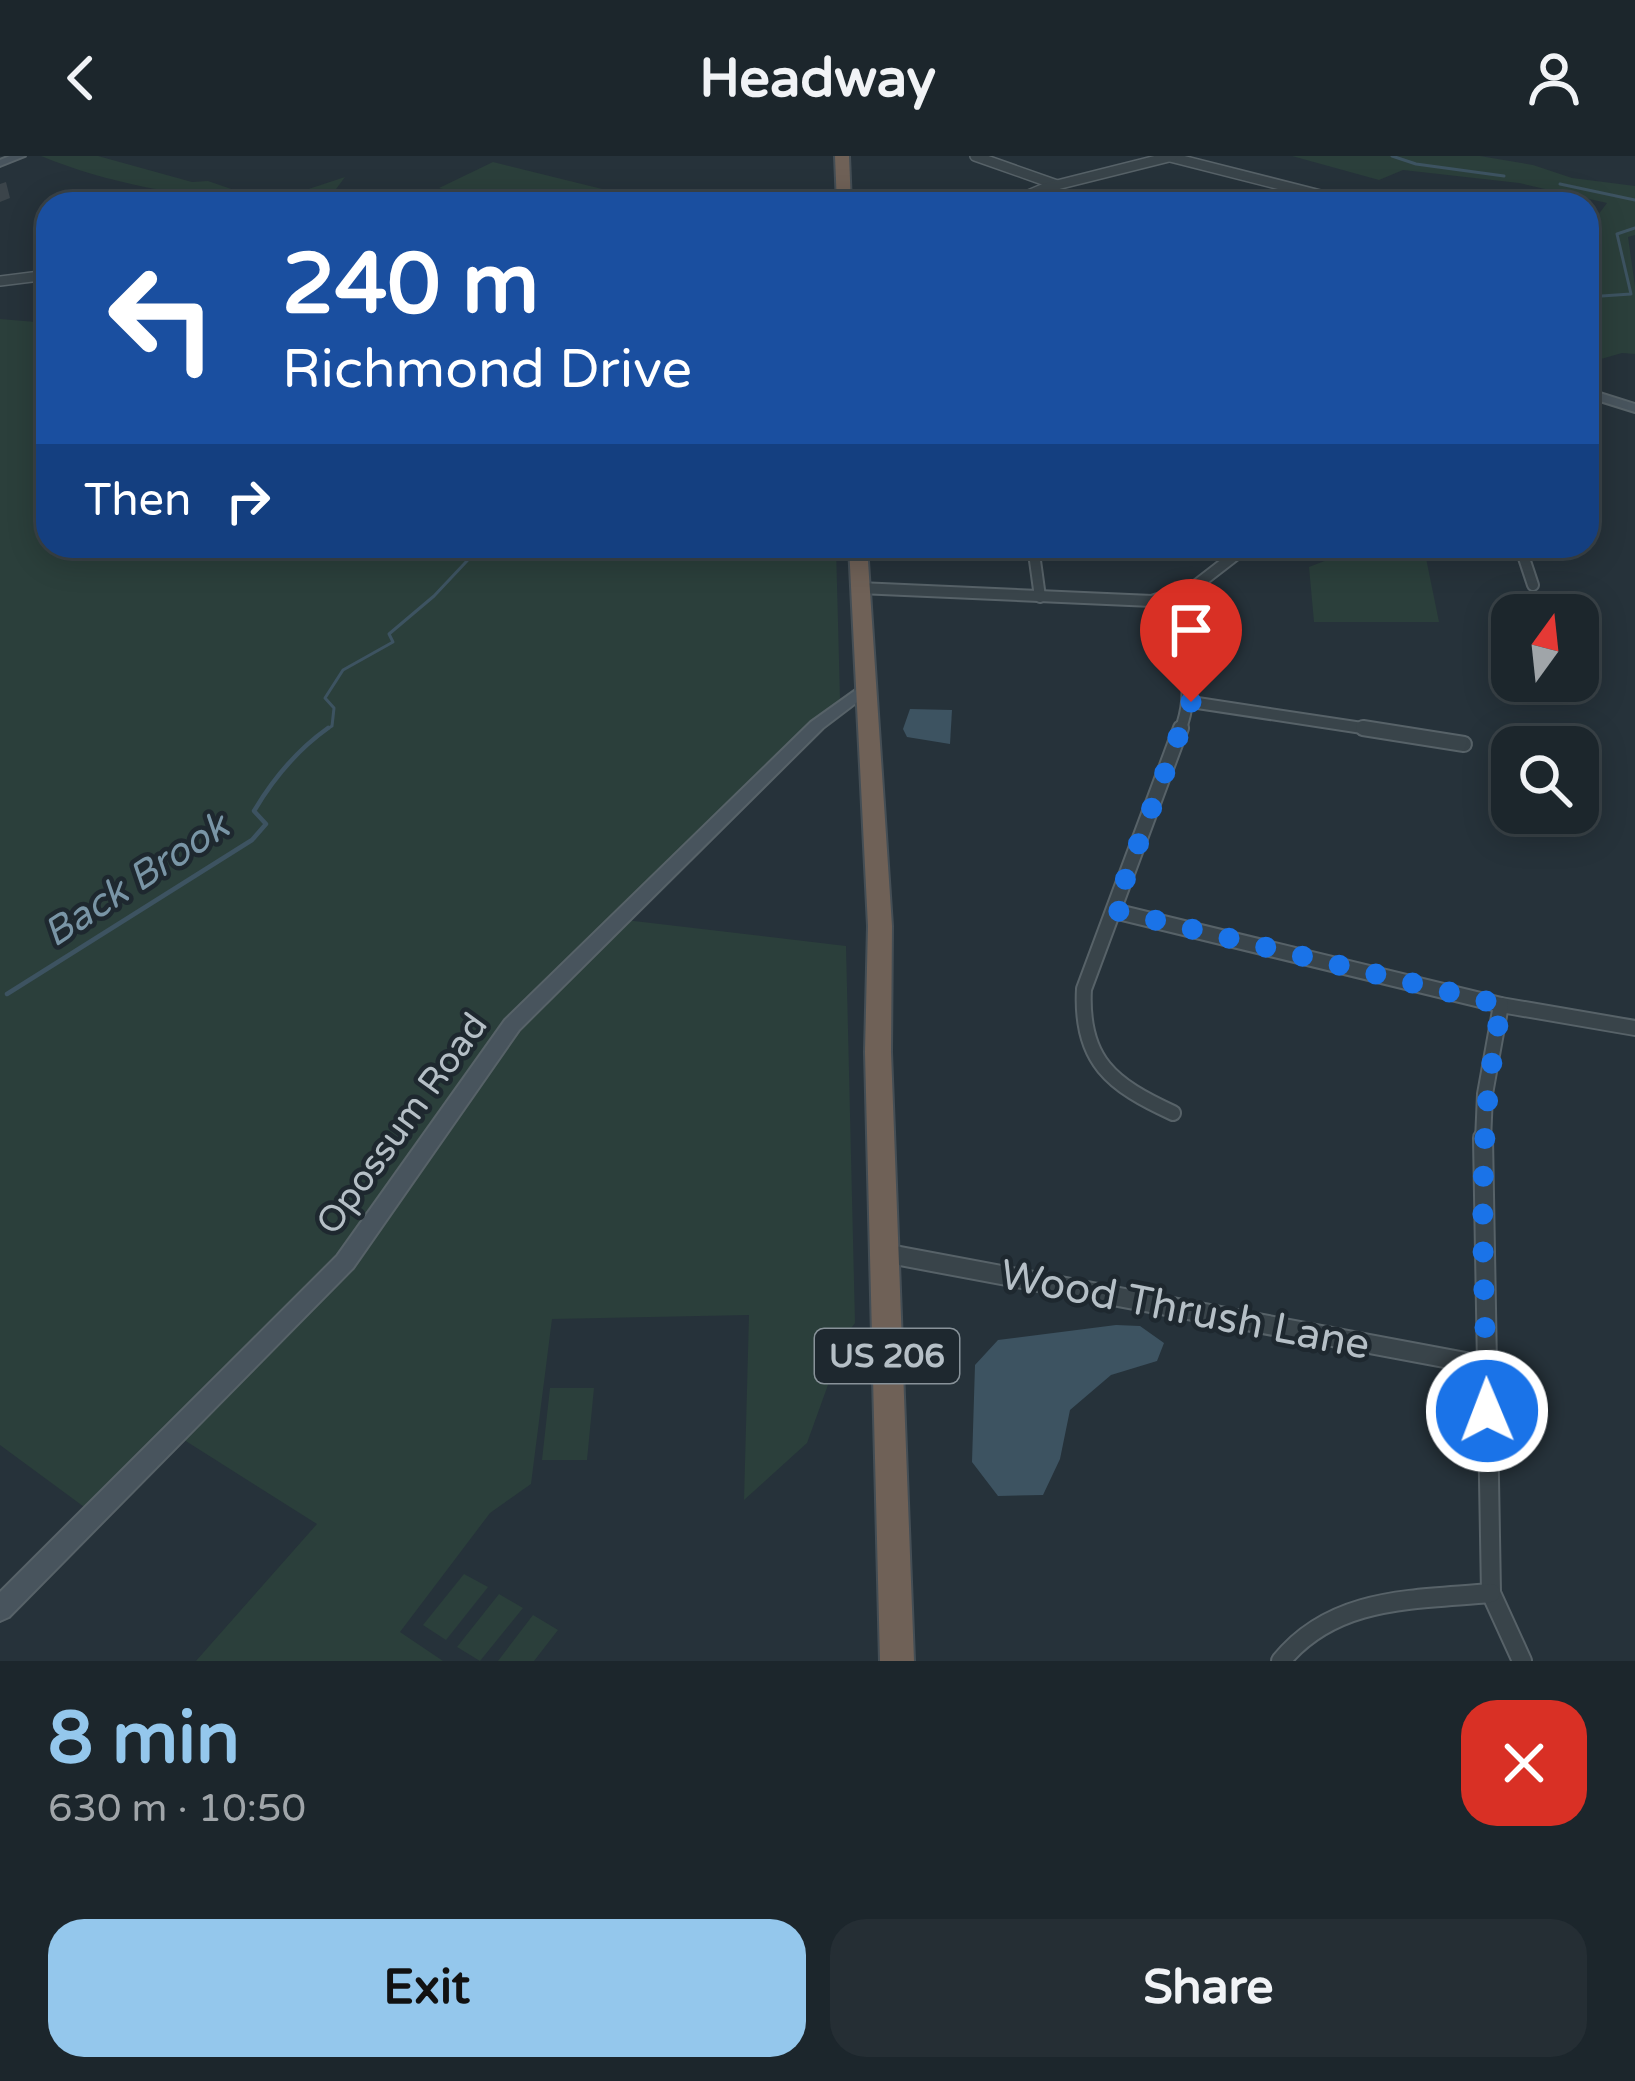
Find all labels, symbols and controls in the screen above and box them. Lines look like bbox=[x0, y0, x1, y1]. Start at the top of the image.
icon: back bbox=[48, 45, 114, 111]
icon: person bbox=[1521, 45, 1587, 111]
text: Headway bbox=[699, 46, 936, 111]
text: 240 m bbox=[282, 235, 539, 336]
icon: left bbox=[84, 240, 240, 396]
text: Richmond Drive bbox=[282, 337, 692, 402]
icon: right bbox=[215, 468, 281, 534]
text: Then bbox=[84, 474, 191, 528]
pin bbox=[1140, 579, 1242, 702]
north arrow bbox=[1491, 594, 1599, 702]
map controls bbox=[1491, 594, 1599, 834]
icon: arrive bbox=[1158, 597, 1224, 663]
button: search bbox=[1491, 726, 1599, 834]
water label: Back Brook bbox=[35, 801, 240, 957]
street label: Opossum Road bbox=[307, 1005, 497, 1243]
street label: Wood Thrush Lane bbox=[996, 1249, 1374, 1371]
road number: US 206 bbox=[815, 1329, 959, 1383]
position arrow bbox=[1424, 1348, 1550, 1474]
text: 8 min bbox=[48, 1696, 240, 1783]
button: close bbox=[1461, 1700, 1587, 1826]
text: 630 m · 10:50 bbox=[48, 1785, 306, 1832]
button: Exit bbox=[48, 1919, 806, 2057]
button: Share bbox=[830, 1919, 1587, 2057]

